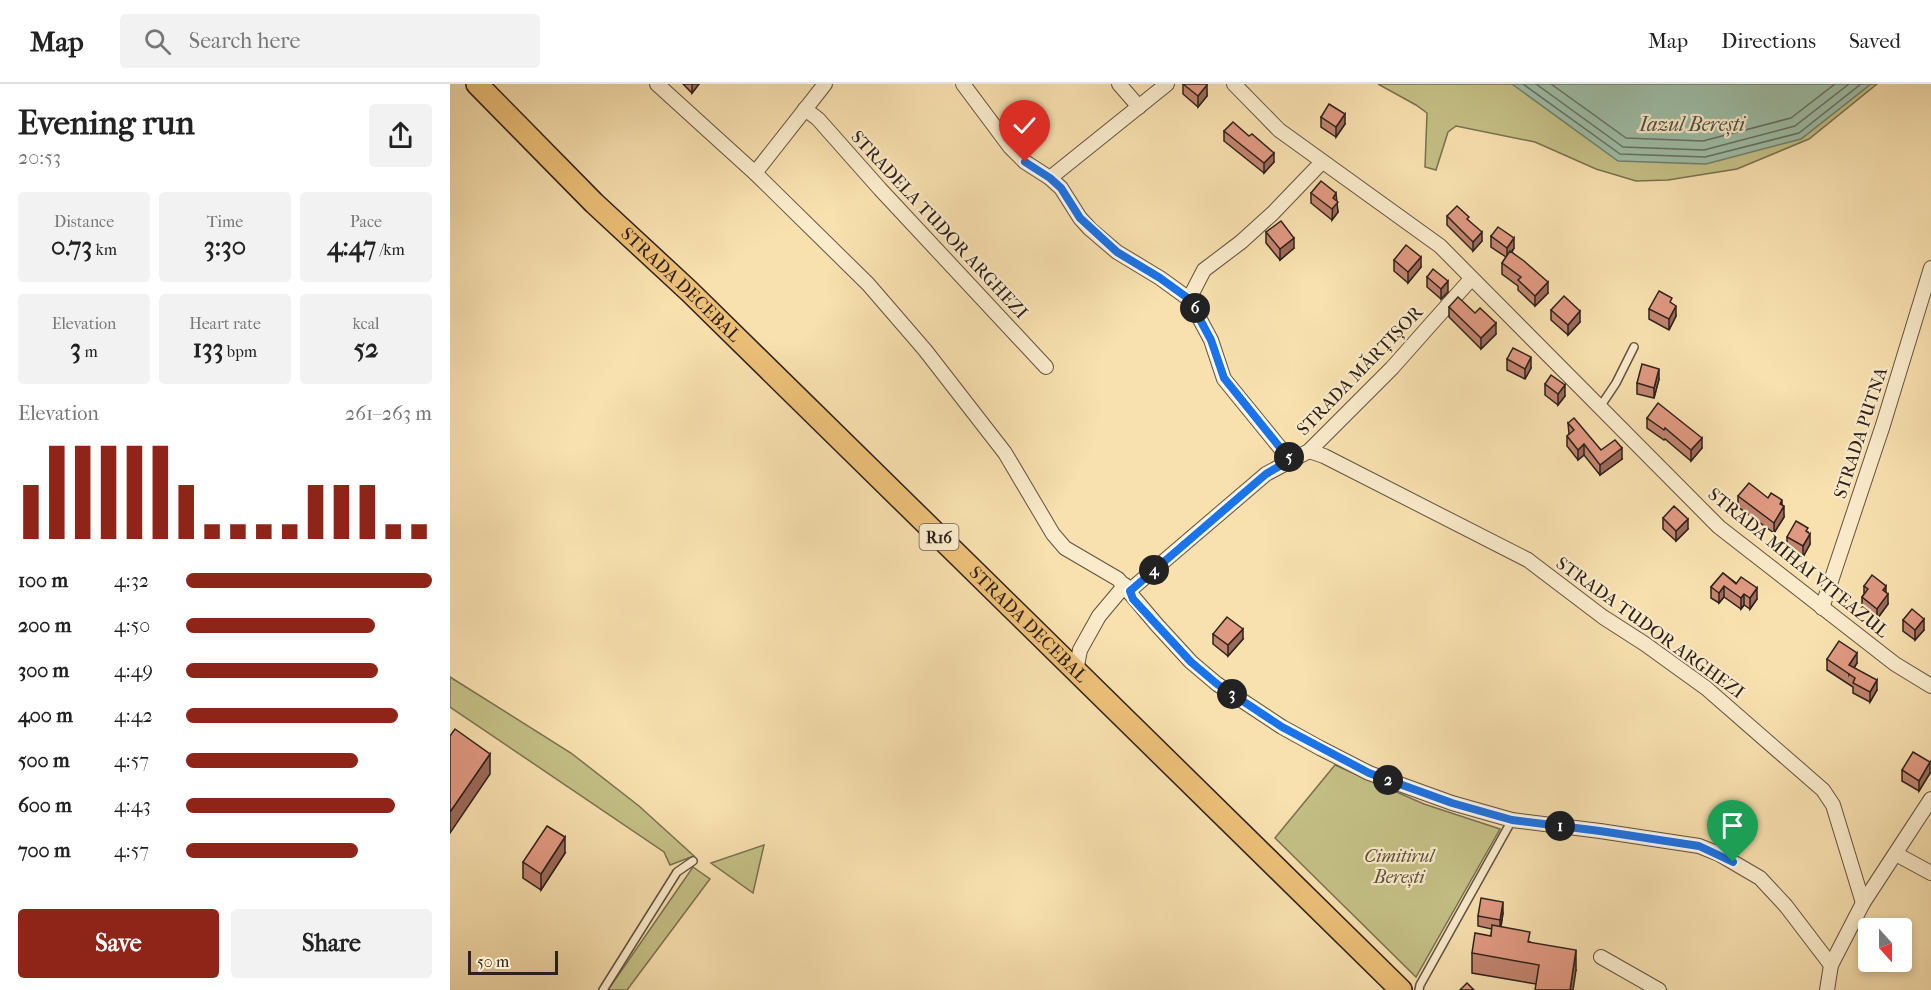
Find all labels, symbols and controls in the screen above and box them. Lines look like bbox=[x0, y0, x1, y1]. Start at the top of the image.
search box bbox=[120, 14, 540, 68]
text: Map bbox=[30, 25, 84, 58]
icon: search bbox=[141, 25, 174, 58]
text: Search here bbox=[189, 28, 300, 54]
text: Map bbox=[1648, 29, 1688, 53]
text: Directions bbox=[1721, 29, 1816, 53]
text: Saved bbox=[1849, 29, 1901, 53]
pin bbox=[999, 100, 1050, 162]
text: Evening run bbox=[18, 104, 195, 143]
button: share bbox=[369, 104, 432, 167]
icon: check bbox=[1008, 109, 1041, 142]
water label: Iazul Berești bbox=[1638, 113, 1746, 137]
street label: STRADELA TUDOR ARGHEZI bbox=[846, 127, 1032, 323]
text: 20:53 bbox=[18, 146, 61, 169]
text: Distance bbox=[54, 212, 114, 231]
text: Time bbox=[207, 212, 243, 231]
text: Pace bbox=[350, 212, 382, 231]
street label: STRADA DECEBAL bbox=[617, 223, 745, 346]
text: 0.73 bbox=[51, 231, 92, 262]
text: 3:30 bbox=[204, 231, 246, 262]
text: 4:47 bbox=[327, 231, 376, 262]
text: km bbox=[92, 240, 117, 259]
text: /km bbox=[376, 240, 405, 259]
pin: 6 bbox=[1180, 293, 1210, 323]
text: 6 bbox=[1191, 298, 1199, 317]
street label: STRADA MĂRȚIȘOR bbox=[1291, 300, 1428, 440]
text: Elevation bbox=[52, 314, 116, 333]
text: Heart rate bbox=[189, 314, 261, 333]
text: kcal bbox=[353, 314, 379, 333]
text: 3 bbox=[70, 333, 81, 364]
text: 133 bbox=[193, 333, 223, 364]
text: 52 bbox=[354, 333, 378, 364]
text: m bbox=[81, 342, 98, 361]
text: bpm bbox=[223, 342, 257, 361]
street label: STRADA PUTNA bbox=[1830, 364, 1892, 501]
text: Elevation bbox=[18, 402, 99, 425]
text: 261–263 m bbox=[345, 402, 432, 425]
pin: 5 bbox=[1274, 442, 1304, 472]
text: 5 bbox=[1286, 447, 1292, 466]
street label: STRADA MIHAI VITEAZUL bbox=[1704, 484, 1892, 642]
road number: R16 bbox=[920, 524, 958, 550]
street label: STRADA TUDOR ARGHEZI bbox=[1552, 553, 1748, 703]
pin: 4 bbox=[1139, 555, 1169, 585]
text: 4 bbox=[1149, 560, 1159, 579]
street label: STRADA DECEBAL bbox=[965, 562, 1092, 687]
text: 100 m bbox=[18, 569, 68, 592]
text: 4:32 bbox=[114, 569, 149, 592]
text: 200 m bbox=[18, 614, 71, 637]
text: 4:50 bbox=[114, 614, 150, 637]
text: 300 m bbox=[18, 659, 69, 682]
text: 4:49 bbox=[114, 659, 153, 682]
pin: 3 bbox=[1217, 679, 1247, 709]
text: 3 bbox=[1229, 684, 1235, 703]
text: 400 m bbox=[18, 704, 73, 727]
text: 4:42 bbox=[114, 704, 153, 727]
text: 500 m bbox=[18, 749, 70, 772]
text: 4:57 bbox=[114, 749, 149, 772]
pin: 2 bbox=[1373, 765, 1403, 795]
text: 2 bbox=[1384, 770, 1392, 789]
text: 600 m bbox=[18, 794, 72, 817]
text: 4:43 bbox=[114, 794, 151, 817]
pin bbox=[1707, 800, 1758, 862]
icon: arrive bbox=[1716, 809, 1749, 842]
pin: 1 bbox=[1545, 811, 1575, 841]
text: 1 bbox=[1557, 816, 1563, 835]
text: 700 m bbox=[18, 839, 71, 862]
text: 4:57 bbox=[114, 839, 149, 862]
park label: Cimitirul Berești bbox=[1364, 846, 1436, 888]
button: Save bbox=[18, 909, 219, 978]
button: Share bbox=[231, 909, 432, 978]
north arrow bbox=[1858, 918, 1912, 972]
map controls bbox=[1858, 918, 1912, 972]
scale bar bbox=[468, 948, 558, 976]
text: 50 m bbox=[477, 952, 509, 971]

